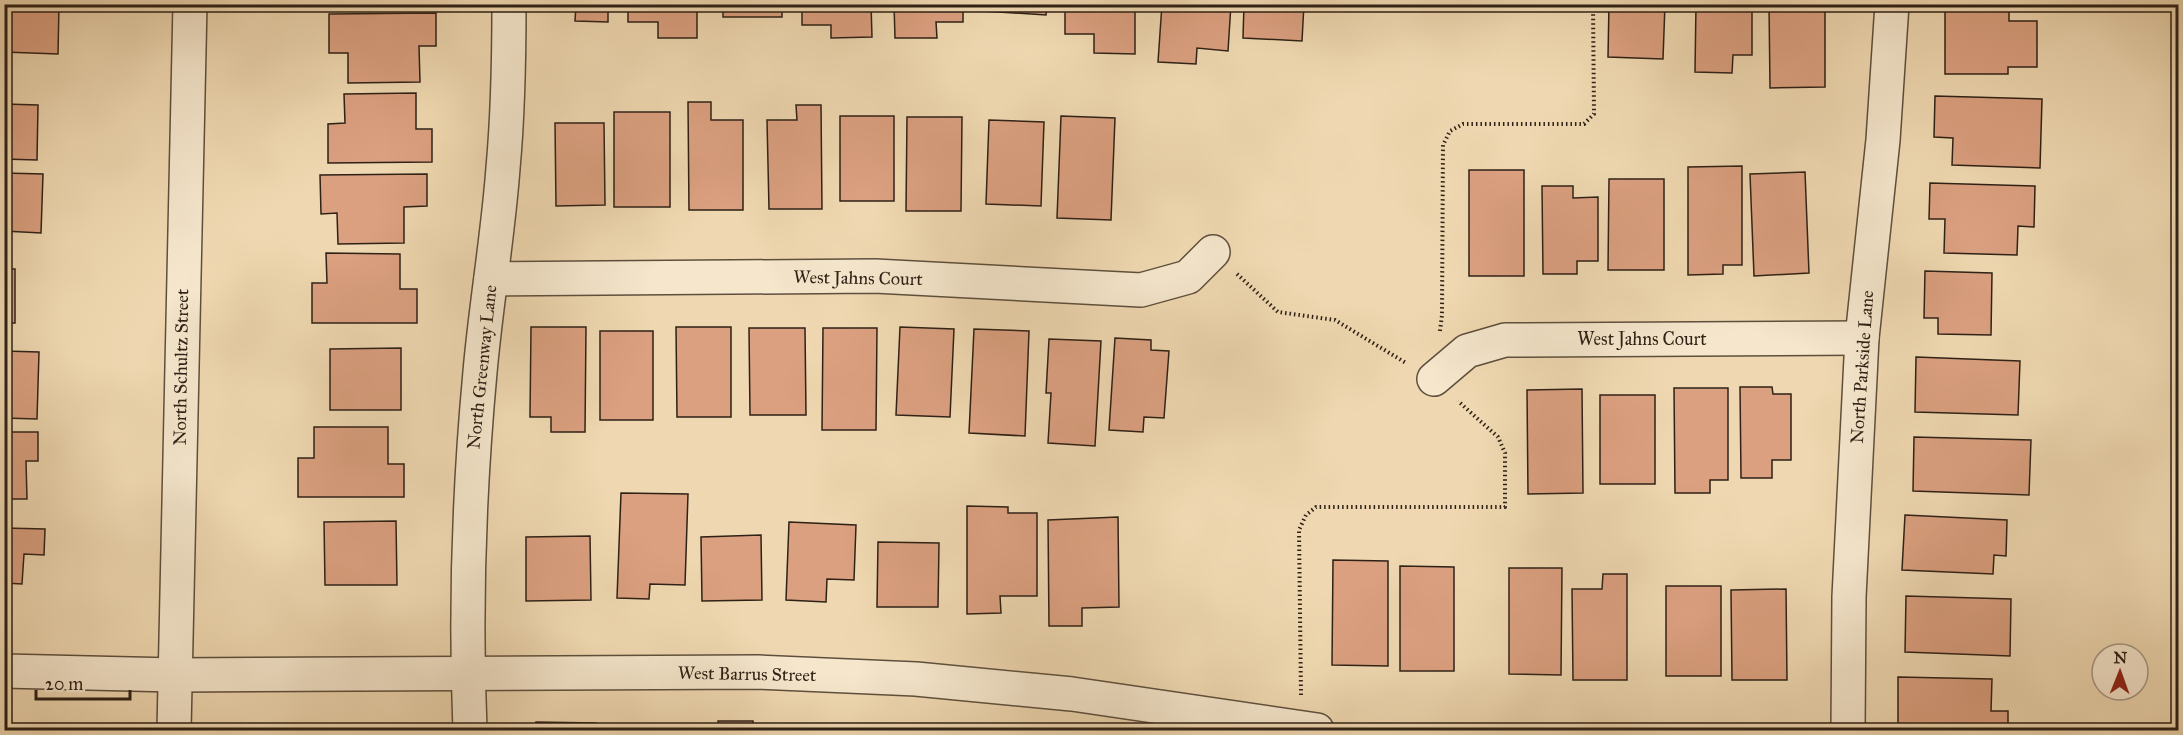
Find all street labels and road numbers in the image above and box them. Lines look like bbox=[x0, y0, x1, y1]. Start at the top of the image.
street label: West Jahns Court bbox=[793, 266, 924, 291]
street label: North Greenway Lane bbox=[462, 284, 502, 450]
street label: North Schultz Street bbox=[169, 288, 193, 446]
street label: North Parkside Lane bbox=[1846, 290, 1878, 444]
street label: West Jahns Court bbox=[1577, 328, 1707, 351]
street label: West Barrus Street bbox=[678, 662, 817, 686]

